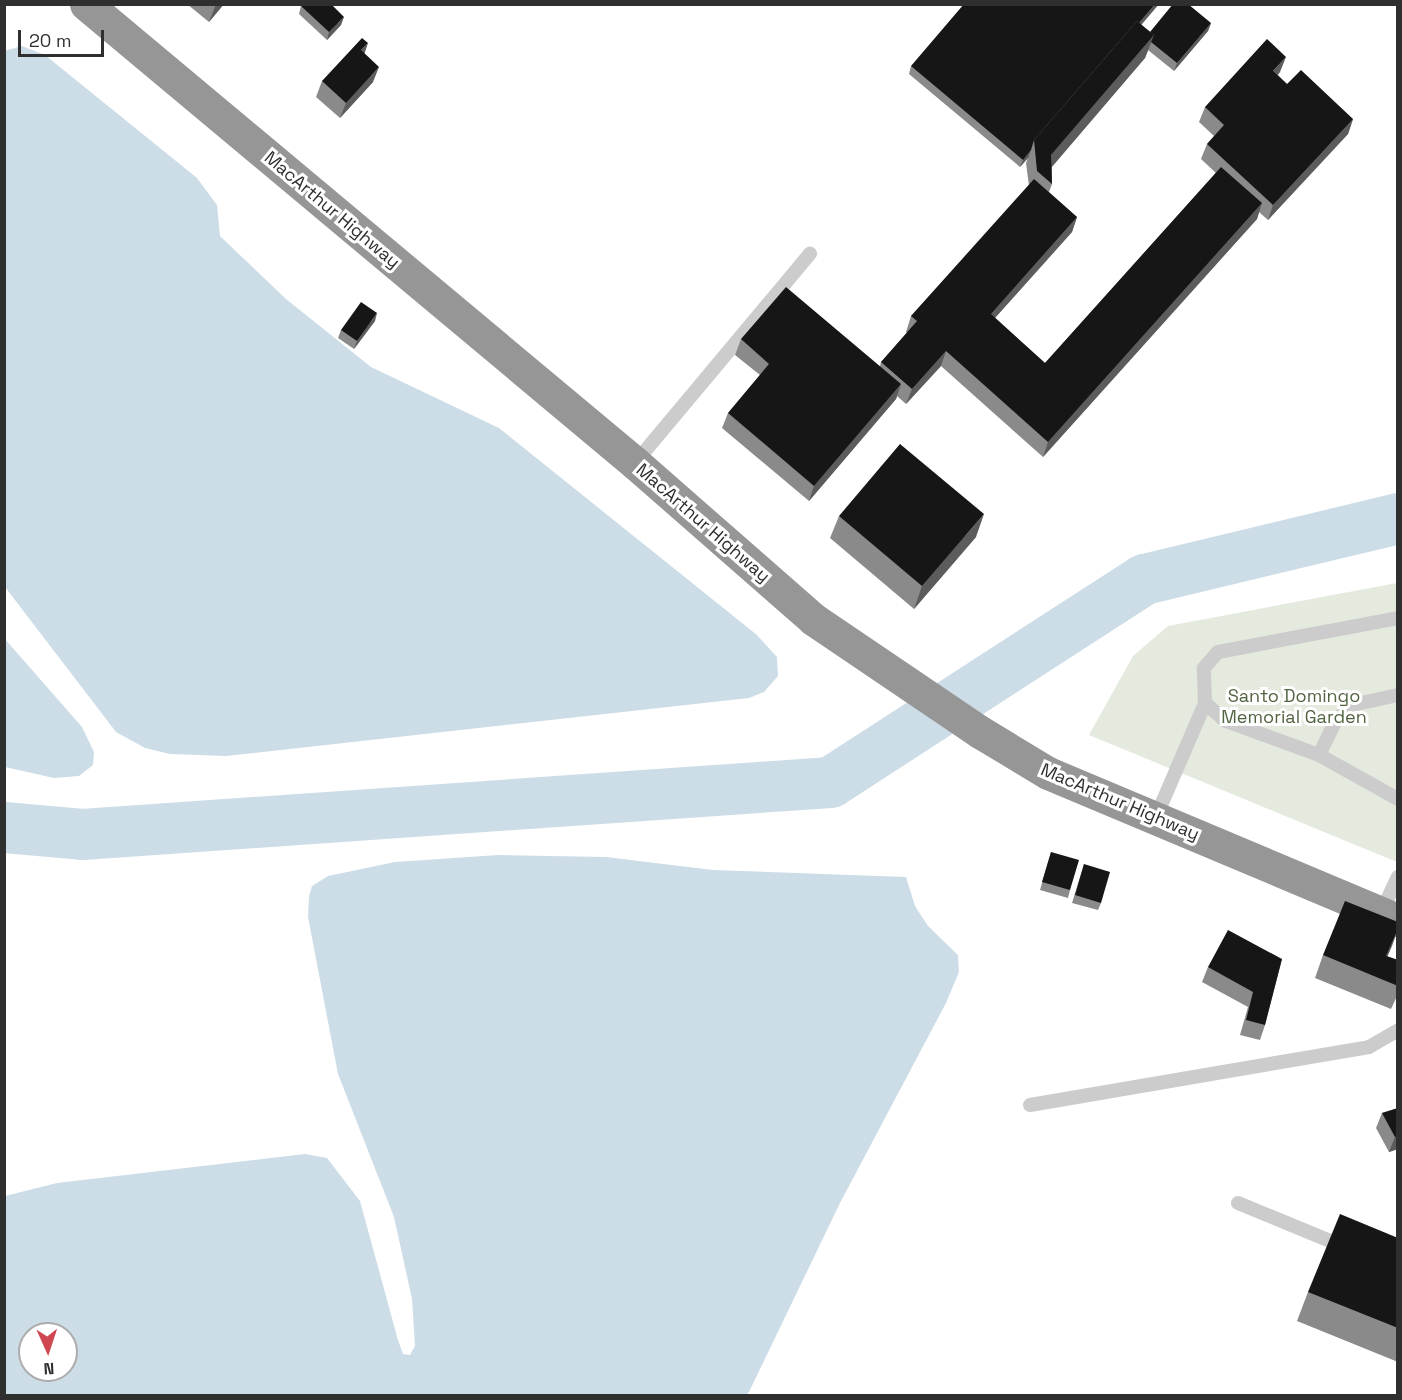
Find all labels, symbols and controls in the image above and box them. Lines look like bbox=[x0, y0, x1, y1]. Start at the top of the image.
scale bar bbox=[21, 18, 106, 56]
text: 20 m bbox=[29, 29, 72, 52]
street label: MacArthur Highway bbox=[260, 147, 404, 273]
street label: MacArthur Highway bbox=[632, 459, 774, 587]
park label: Santo Domingo Memorial Garden bbox=[1221, 686, 1367, 728]
street label: MacArthur Highway bbox=[1037, 759, 1203, 845]
north arrow bbox=[18, 1322, 78, 1382]
text: N bbox=[43, 1358, 55, 1379]

